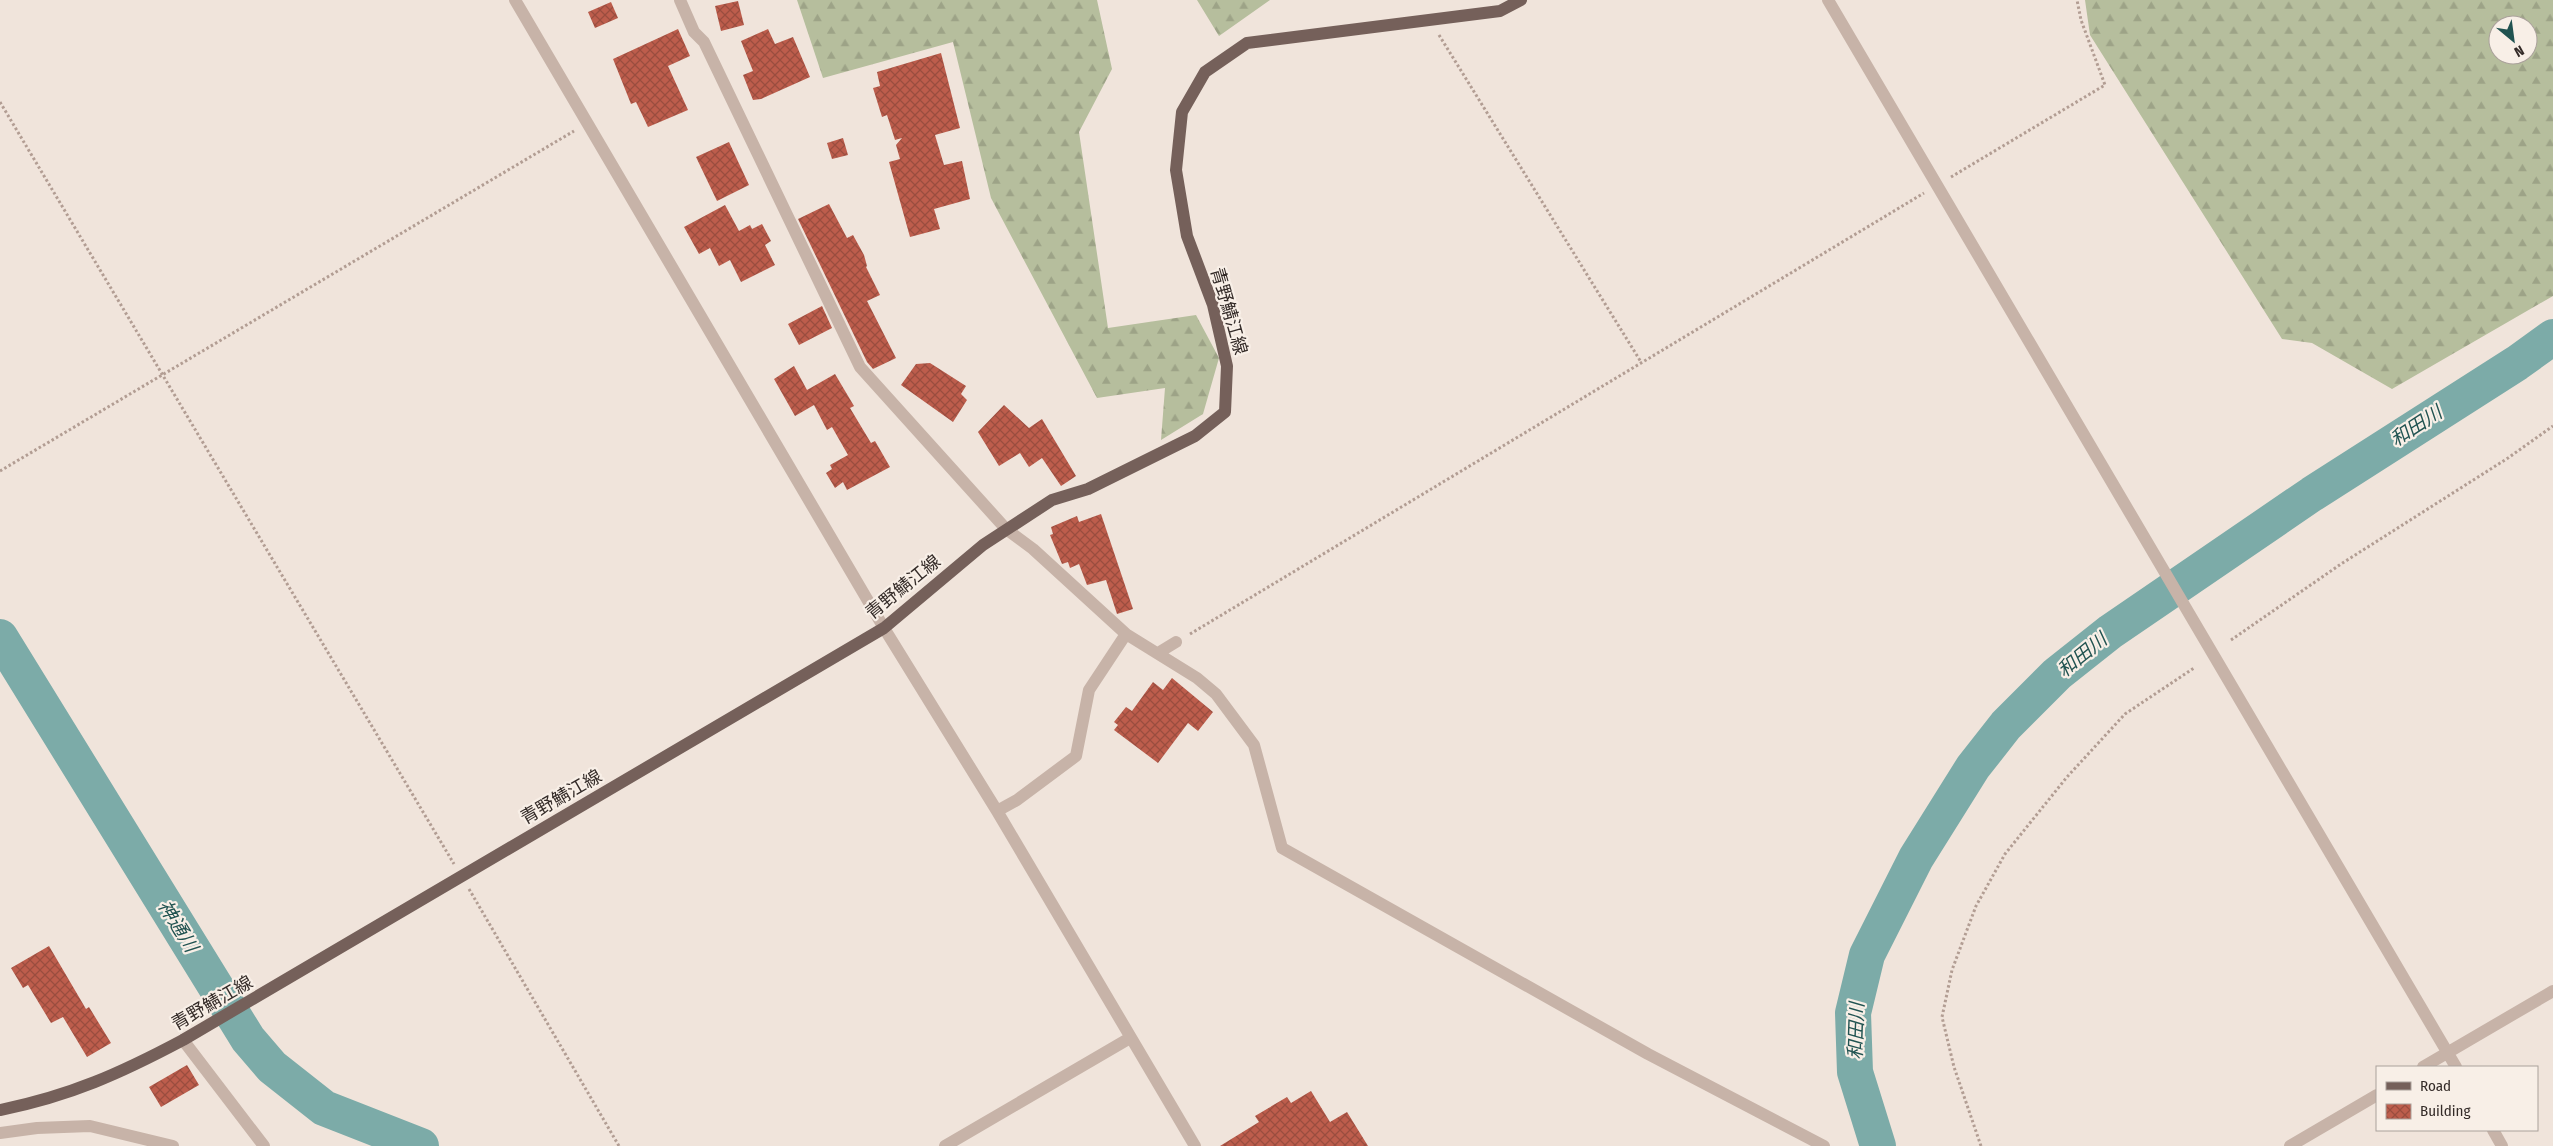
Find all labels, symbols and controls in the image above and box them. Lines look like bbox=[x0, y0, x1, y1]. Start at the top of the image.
north arrow bbox=[2488, 15, 2538, 65]
text: N bbox=[2511, 41, 2527, 60]
street label: 青野鯖江線 bbox=[1206, 265, 1252, 357]
water label: 和田川 bbox=[2386, 400, 2448, 451]
street label: 青野鯖江線 bbox=[861, 550, 945, 624]
water label: 和田川 bbox=[2053, 627, 2113, 682]
street label: 青野鯖江線 bbox=[517, 765, 605, 829]
water label: 神通川 bbox=[153, 896, 204, 958]
street label: 青野鯖江線 bbox=[168, 971, 256, 1035]
water label: 和田川 bbox=[1844, 1000, 1869, 1060]
legend bbox=[2376, 1066, 2538, 1131]
text: Road bbox=[2420, 1077, 2451, 1095]
text: Building bbox=[2420, 1102, 2471, 1120]

